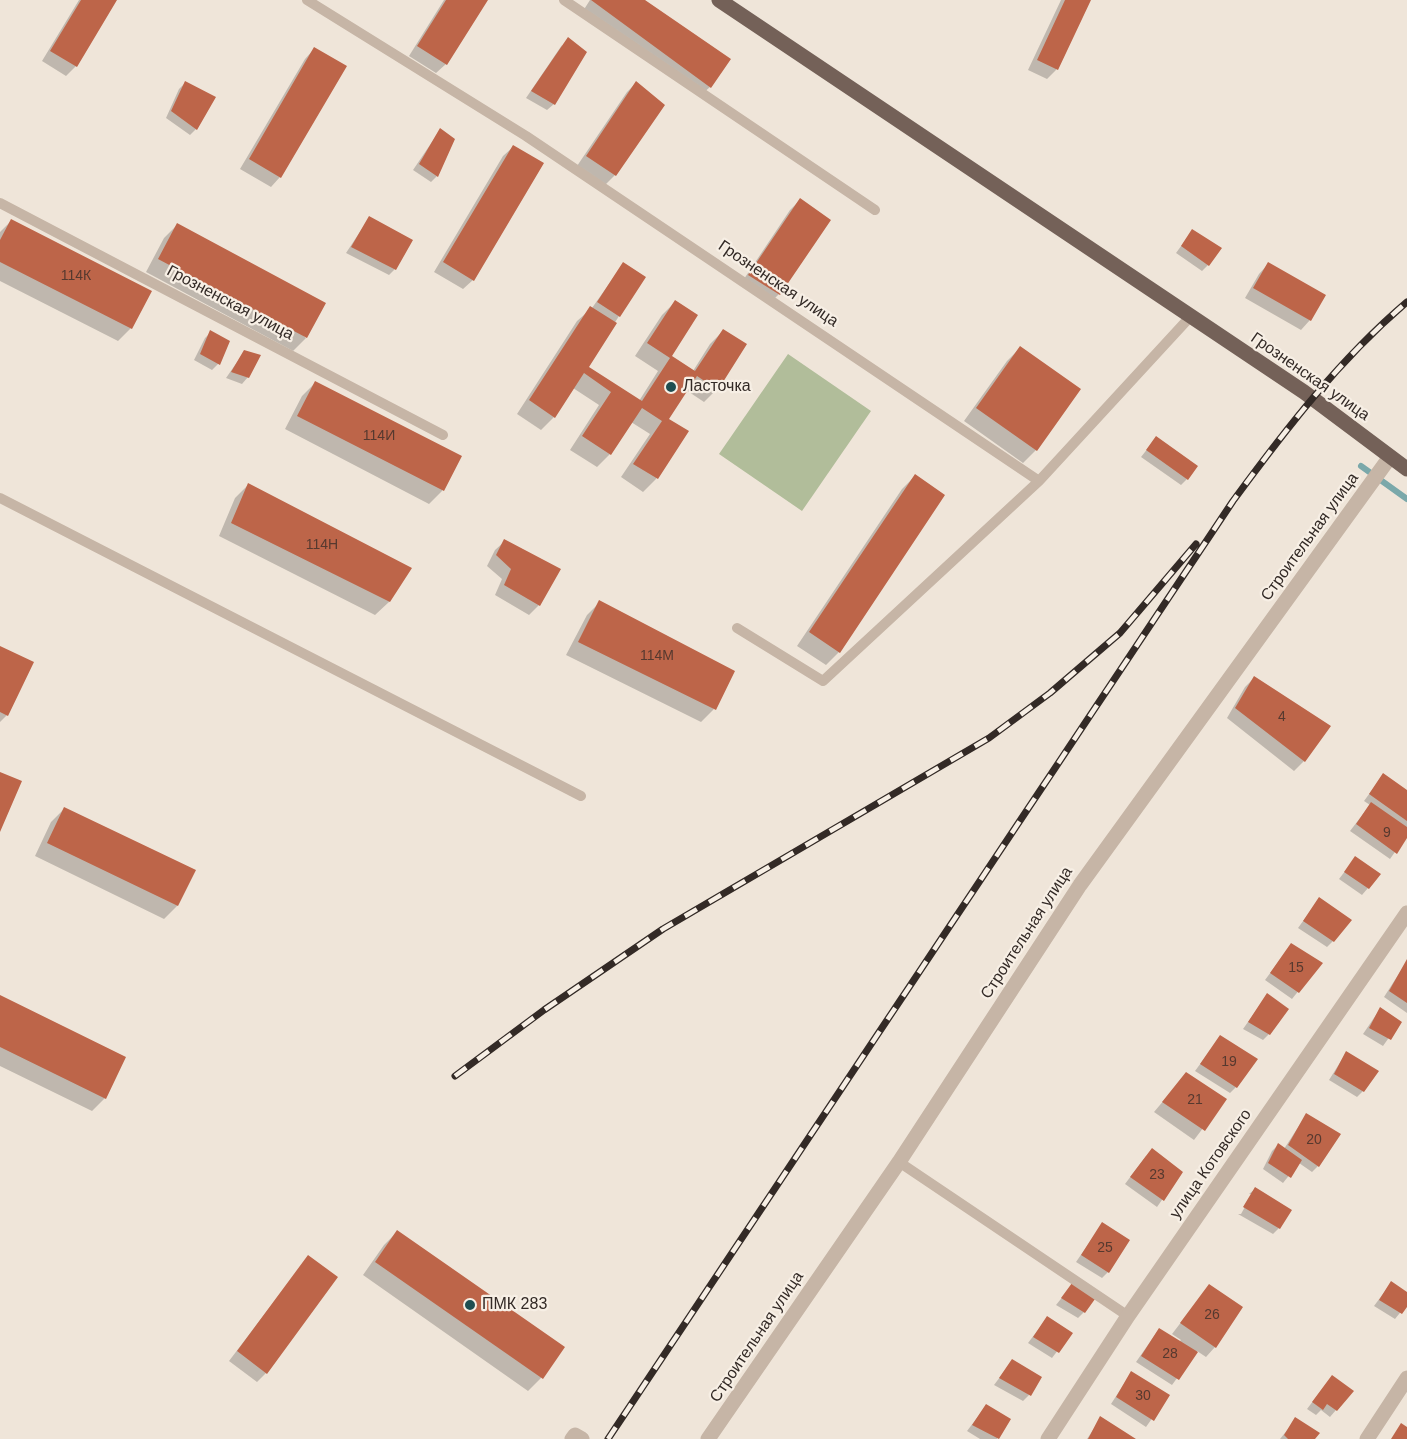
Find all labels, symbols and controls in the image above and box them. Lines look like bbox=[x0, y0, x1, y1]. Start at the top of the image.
street label: Грозненская улица bbox=[714, 237, 842, 331]
street label: Грозненская улица bbox=[163, 262, 297, 344]
house number: 114К bbox=[61, 268, 91, 284]
street label: Грозненская улица bbox=[1247, 329, 1373, 425]
place label: Ласточка bbox=[683, 377, 751, 397]
marker: Ласточка bbox=[664, 380, 678, 394]
house number: 114И bbox=[363, 428, 395, 444]
street label: Строительная улица bbox=[1257, 469, 1363, 605]
house number: 114Н bbox=[306, 537, 338, 553]
house number: 114М bbox=[640, 648, 674, 664]
house number: 4 bbox=[1278, 709, 1286, 725]
house number: 9 bbox=[1383, 825, 1391, 841]
street label: Строительная улица bbox=[977, 863, 1077, 1003]
house number: 15 bbox=[1288, 960, 1304, 976]
house number: 19 bbox=[1221, 1054, 1237, 1070]
house number: 21 bbox=[1187, 1092, 1203, 1108]
street label: улица Котовского bbox=[1166, 1106, 1256, 1222]
house number: 20 bbox=[1306, 1132, 1322, 1148]
house number: 23 bbox=[1149, 1167, 1165, 1183]
house number: 25 bbox=[1097, 1240, 1113, 1256]
street label: Строительная улица bbox=[706, 1268, 808, 1406]
place label: ПМК 283 bbox=[482, 1295, 547, 1315]
marker: ПМК 283 bbox=[463, 1298, 477, 1312]
house number: 26 bbox=[1204, 1307, 1220, 1323]
house number: 28 bbox=[1162, 1346, 1178, 1362]
house number: 30 bbox=[1135, 1388, 1151, 1404]

